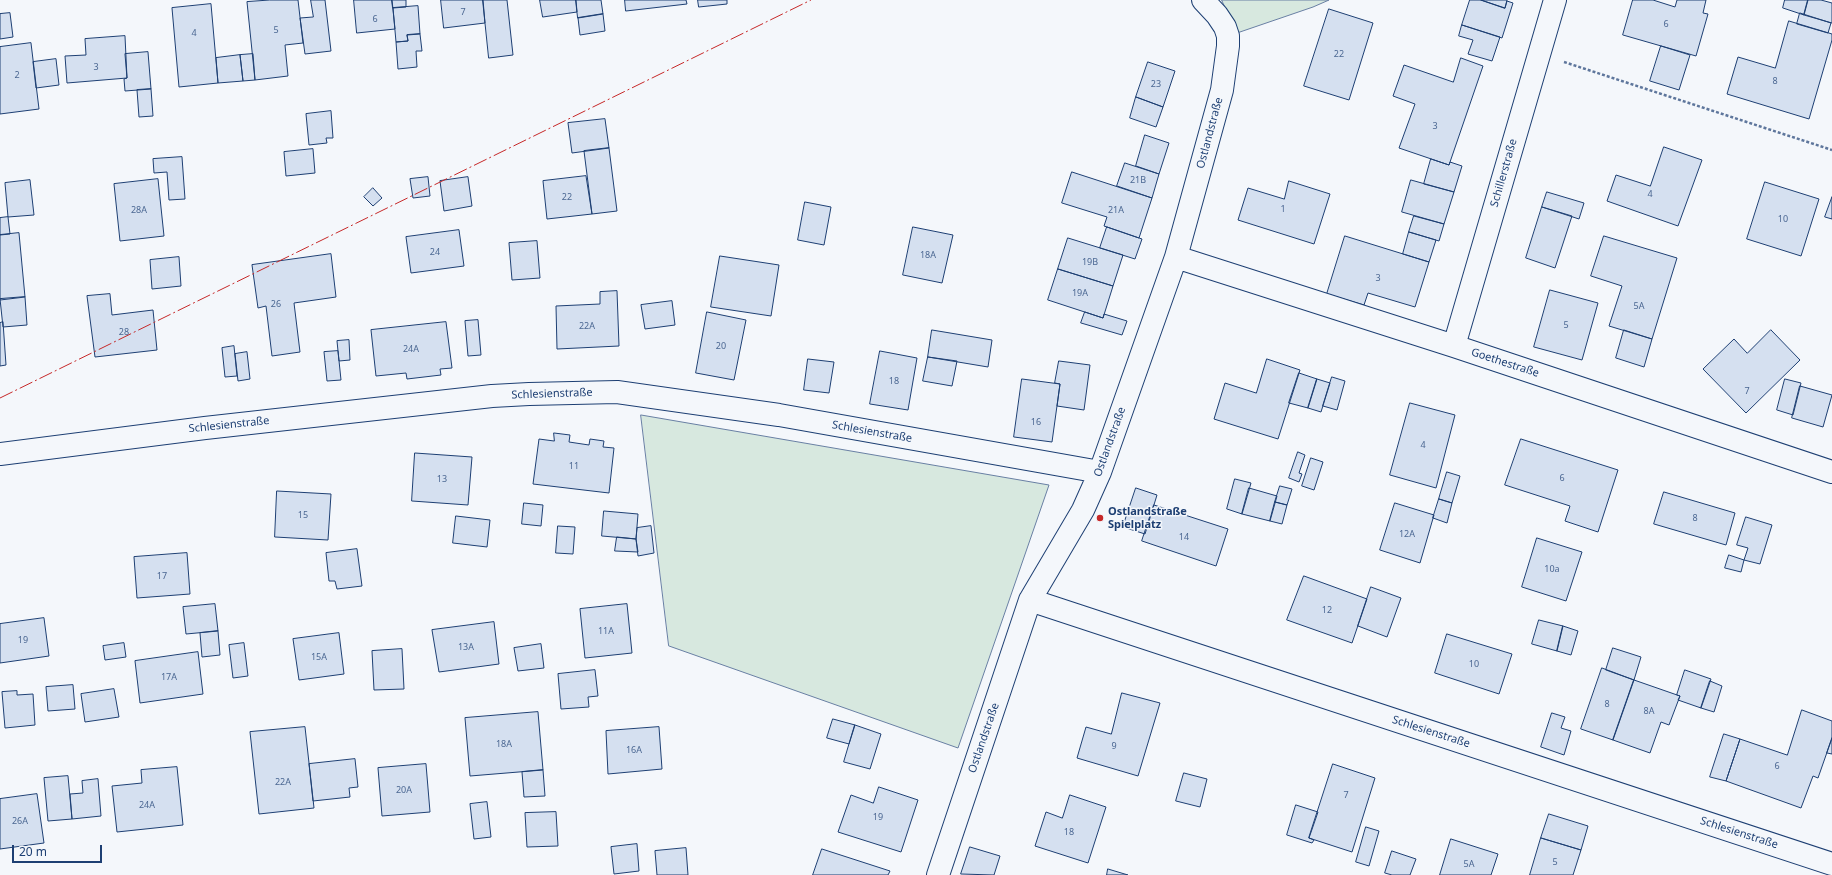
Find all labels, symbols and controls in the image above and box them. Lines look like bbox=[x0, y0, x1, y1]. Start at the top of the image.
house number: 7 bbox=[460, 7, 466, 17]
house number: 6 bbox=[372, 14, 378, 24]
house number: 6 bbox=[1663, 19, 1669, 29]
house number: 5 bbox=[273, 25, 279, 35]
house number: 4 bbox=[191, 28, 197, 38]
house number: 22 bbox=[1334, 49, 1344, 59]
house number: 3 bbox=[93, 62, 99, 72]
house number: 2 bbox=[14, 70, 20, 80]
house number: 8 bbox=[1772, 76, 1778, 86]
house number: 23 bbox=[1151, 79, 1161, 89]
street label: Ostlandstraße bbox=[1194, 96, 1226, 170]
house number: 3 bbox=[1432, 121, 1438, 131]
street label: Schillerstraße bbox=[1488, 137, 1520, 209]
house number: 21B bbox=[1130, 175, 1146, 185]
house number: 4 bbox=[1647, 189, 1653, 199]
house number: 22 bbox=[562, 192, 572, 202]
house number: 1 bbox=[1280, 204, 1286, 214]
house number: 28A bbox=[131, 205, 147, 215]
house number: 21A bbox=[1108, 205, 1124, 215]
house number: 10 bbox=[1778, 214, 1788, 224]
house number: 24 bbox=[430, 247, 440, 257]
house number: 18A bbox=[920, 250, 936, 260]
house number: 19B bbox=[1082, 257, 1098, 267]
house number: 3 bbox=[1375, 273, 1381, 283]
house number: 19A bbox=[1072, 288, 1088, 298]
house number: 26 bbox=[271, 299, 281, 309]
house number: 5A bbox=[1634, 301, 1644, 311]
house number: 5 bbox=[1563, 320, 1569, 330]
house number: 22A bbox=[579, 321, 595, 331]
house number: 28 bbox=[119, 327, 129, 337]
house number: 20 bbox=[716, 341, 726, 351]
house number: 24A bbox=[403, 344, 419, 354]
street label: Goethestraße bbox=[1469, 346, 1541, 380]
house number: 18 bbox=[889, 376, 899, 386]
street label: Schlesienstraße bbox=[511, 386, 593, 402]
house number: 7 bbox=[1744, 386, 1750, 396]
street label: Ostlandstraße bbox=[1091, 405, 1129, 479]
street label: Schlesienstraße bbox=[188, 414, 270, 436]
house number: 16 bbox=[1031, 417, 1041, 427]
street label: Schlesienstraße bbox=[831, 418, 913, 446]
house number: 4 bbox=[1420, 440, 1426, 450]
house number: 11 bbox=[569, 461, 579, 471]
house number: 6 bbox=[1559, 473, 1565, 483]
house number: 13 bbox=[437, 474, 447, 484]
place label: Ostlandstraße Spielplatz bbox=[1108, 505, 1187, 531]
house number: 15 bbox=[298, 510, 308, 520]
marker: Ostlandstraße Spielplatz bbox=[1095, 513, 1105, 523]
house number: 8 bbox=[1692, 513, 1698, 523]
house number: 12A bbox=[1399, 529, 1415, 539]
house number: 14 bbox=[1179, 532, 1189, 542]
house number: 10a bbox=[1544, 564, 1560, 574]
house number: 17 bbox=[157, 571, 167, 581]
house number: 12 bbox=[1322, 605, 1332, 615]
house number: 11A bbox=[598, 626, 614, 636]
house number: 19 bbox=[18, 635, 28, 645]
house number: 13A bbox=[458, 642, 474, 652]
house number: 15A bbox=[311, 652, 327, 662]
house number: 10 bbox=[1469, 659, 1479, 669]
house number: 17A bbox=[161, 672, 177, 682]
house number: 8 bbox=[1604, 699, 1610, 709]
street label: Ostlandstraße bbox=[966, 701, 1002, 775]
house number: 8A bbox=[1644, 706, 1654, 716]
street label: Schlesienstraße bbox=[1390, 713, 1472, 751]
house number: 18A bbox=[496, 739, 512, 749]
house number: 9 bbox=[1111, 741, 1117, 751]
house number: 16A bbox=[626, 745, 642, 755]
house number: 6 bbox=[1774, 761, 1780, 771]
house number: 22A bbox=[275, 777, 291, 787]
house number: 20A bbox=[396, 785, 412, 795]
house number: 7 bbox=[1343, 790, 1349, 800]
house number: 24A bbox=[139, 800, 155, 810]
house number: 19 bbox=[873, 812, 883, 822]
street label: Schlesienstraße bbox=[1698, 814, 1780, 852]
house number: 26A bbox=[12, 816, 28, 826]
house number: 18 bbox=[1064, 827, 1074, 837]
scale bar bbox=[14, 837, 104, 863]
text: 20 m bbox=[19, 843, 47, 860]
house number: 5 bbox=[1552, 857, 1558, 867]
house number: 5A bbox=[1464, 859, 1474, 869]

